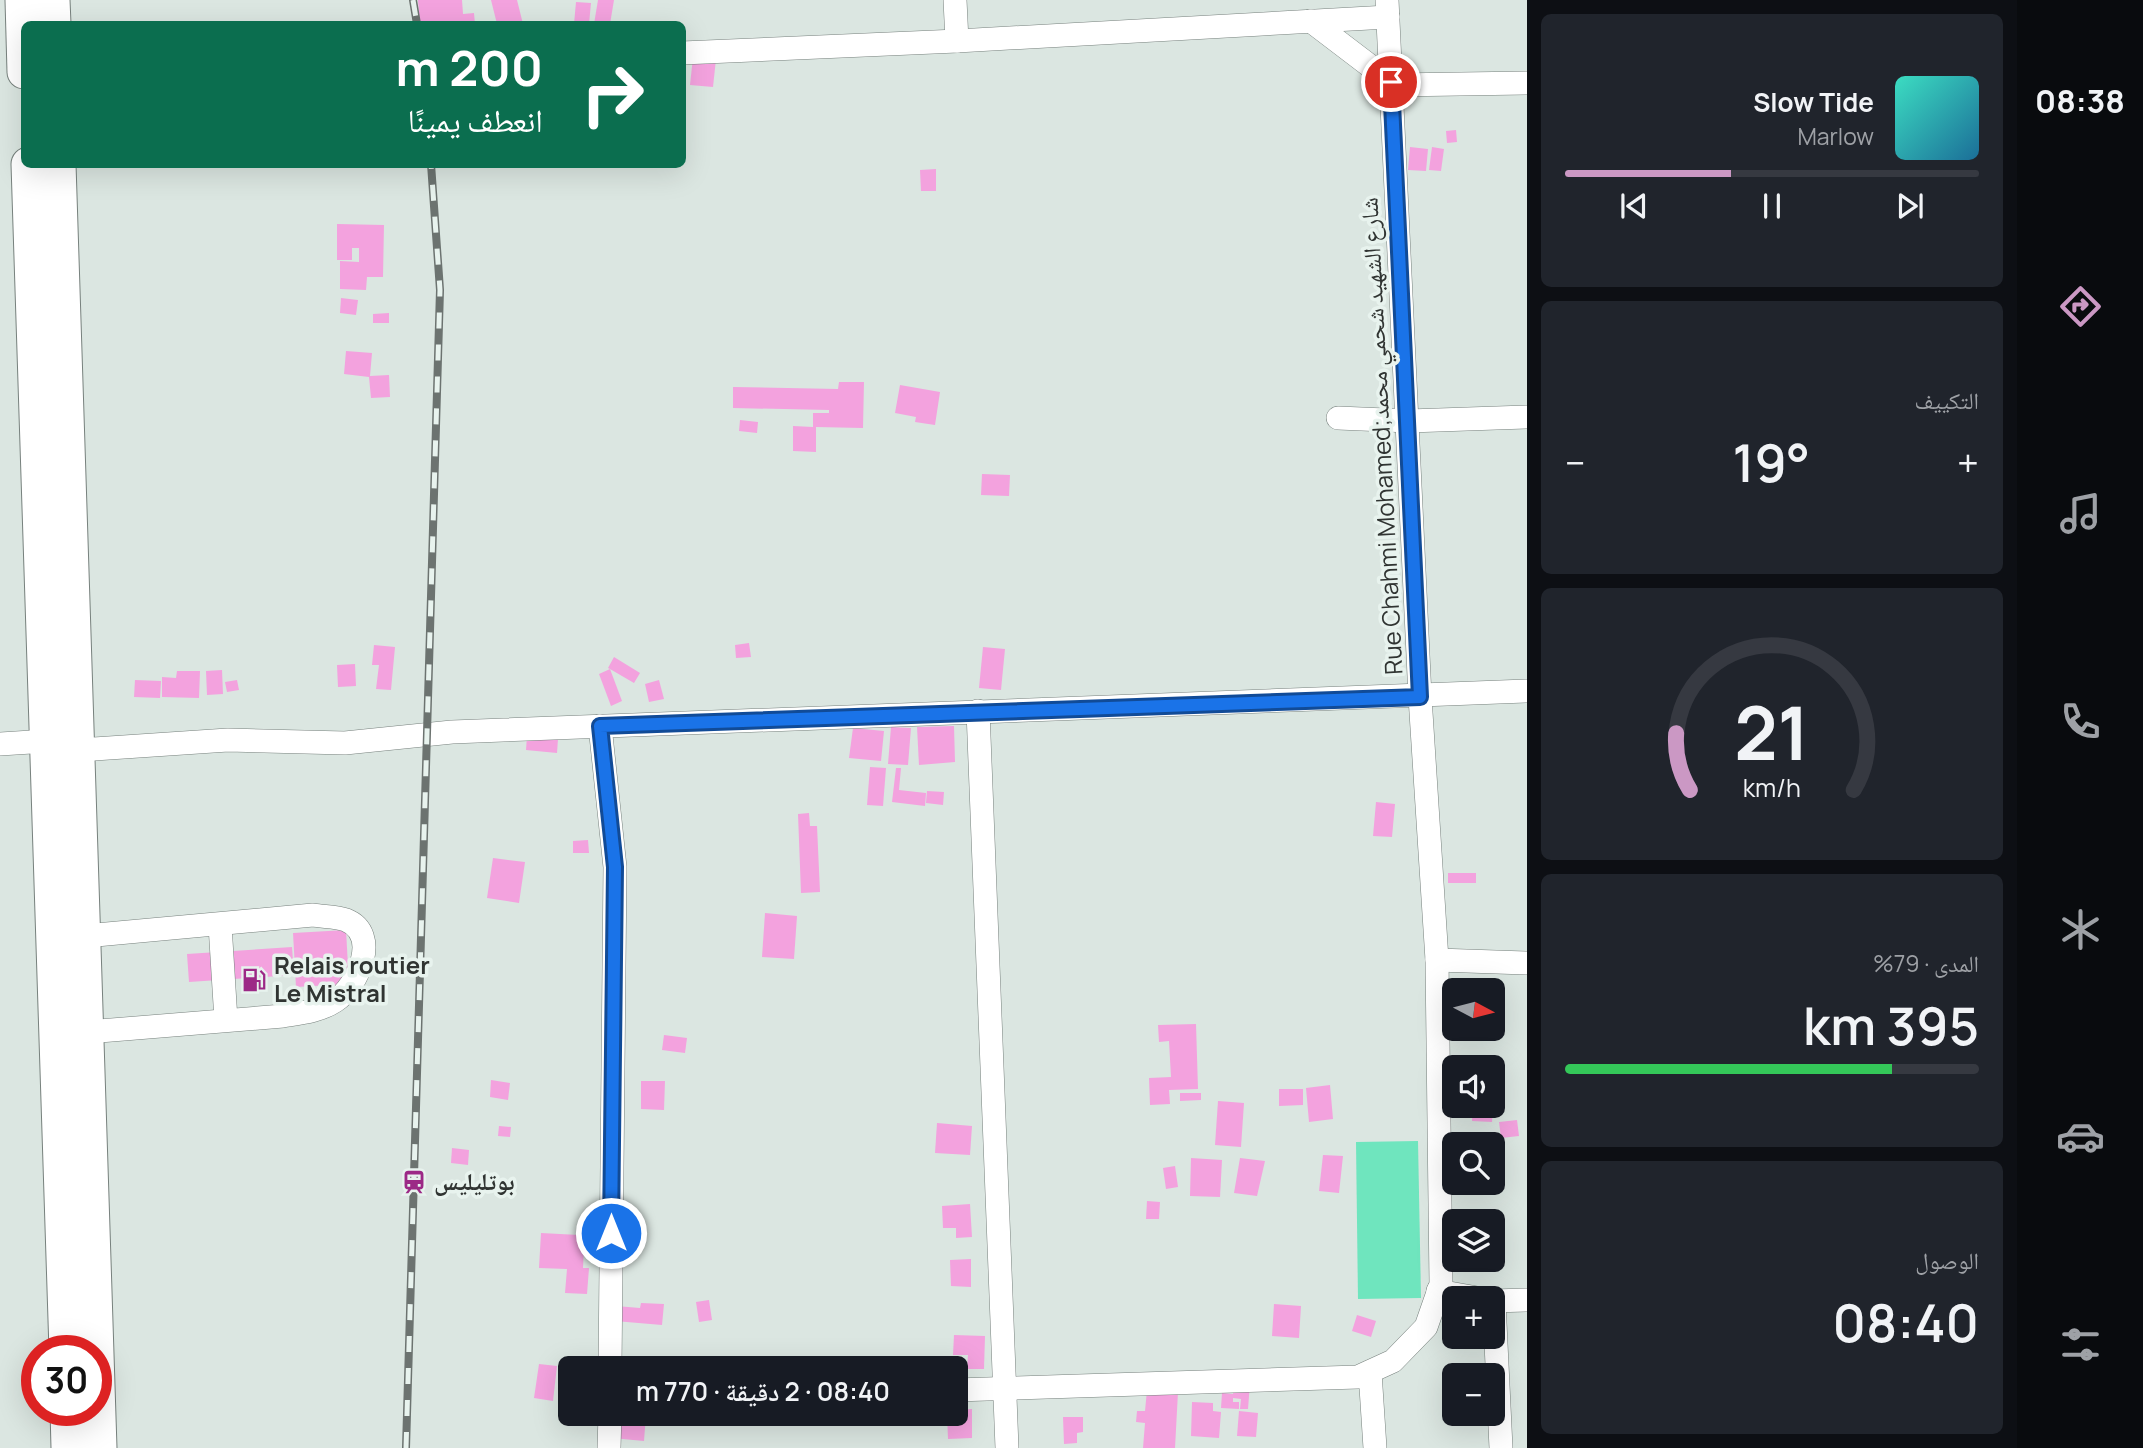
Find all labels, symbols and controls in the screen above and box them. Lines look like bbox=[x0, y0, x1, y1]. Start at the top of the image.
text: 200 m bbox=[395, 34, 543, 101]
icon: right bbox=[567, 49, 658, 140]
pin bbox=[1361, 52, 1421, 112]
icon: arrive bbox=[1372, 63, 1410, 101]
text: 08:38 bbox=[2035, 79, 2125, 123]
text: Slow Tide bbox=[1753, 84, 1874, 120]
text: انعطف يمينًا bbox=[408, 98, 543, 142]
text: Marlow bbox=[1797, 120, 1874, 152]
icon: previous bbox=[1615, 187, 1653, 225]
icon: pause bbox=[1753, 187, 1791, 225]
icon: next bbox=[1891, 187, 1929, 225]
street label: Rue Chahmi Mohamed;شارع الشهيد شحمي محمد bbox=[1352, 196, 1414, 676]
icon: directions bbox=[2056, 282, 2105, 331]
text: التكييف bbox=[1914, 384, 1979, 416]
text: 19° bbox=[1732, 427, 1810, 498]
text: − bbox=[1565, 436, 1586, 488]
text: + bbox=[1957, 436, 1979, 488]
icon: music bbox=[2056, 489, 2105, 538]
text: 21 bbox=[1734, 682, 1810, 782]
icon: phone bbox=[2056, 697, 2105, 746]
text: km/h bbox=[1743, 770, 1801, 805]
icon: climate bbox=[2056, 905, 2105, 954]
text: المدى · 79% bbox=[1873, 947, 1979, 979]
place label: Relais routier Le Mistral bbox=[274, 948, 430, 1009]
fuel station icon: Relais routier Le Mistral bbox=[240, 966, 268, 994]
north arrow bbox=[1442, 978, 1505, 1041]
map controls bbox=[1442, 978, 1505, 1426]
text: 395 km bbox=[1803, 990, 1979, 1061]
button: sound bbox=[1442, 1055, 1505, 1118]
icon: car bbox=[2056, 1112, 2105, 1161]
button: search bbox=[1442, 1132, 1505, 1195]
place label: بوتليليس bbox=[434, 1164, 515, 1197]
station icon: بوتليليس bbox=[400, 1168, 428, 1196]
position arrow bbox=[574, 1196, 648, 1270]
button: layers bbox=[1442, 1209, 1505, 1272]
text: الوصول bbox=[1915, 1244, 1979, 1276]
button: + bbox=[1442, 1286, 1505, 1349]
text: 08:40 bbox=[1833, 1287, 1979, 1358]
icon: filters bbox=[2056, 1320, 2105, 1369]
speed limit sign: 30 bbox=[21, 1335, 112, 1426]
button: − bbox=[1442, 1363, 1505, 1426]
text: 08:40 · 2 دقيقة · 770 m bbox=[636, 1373, 890, 1409]

